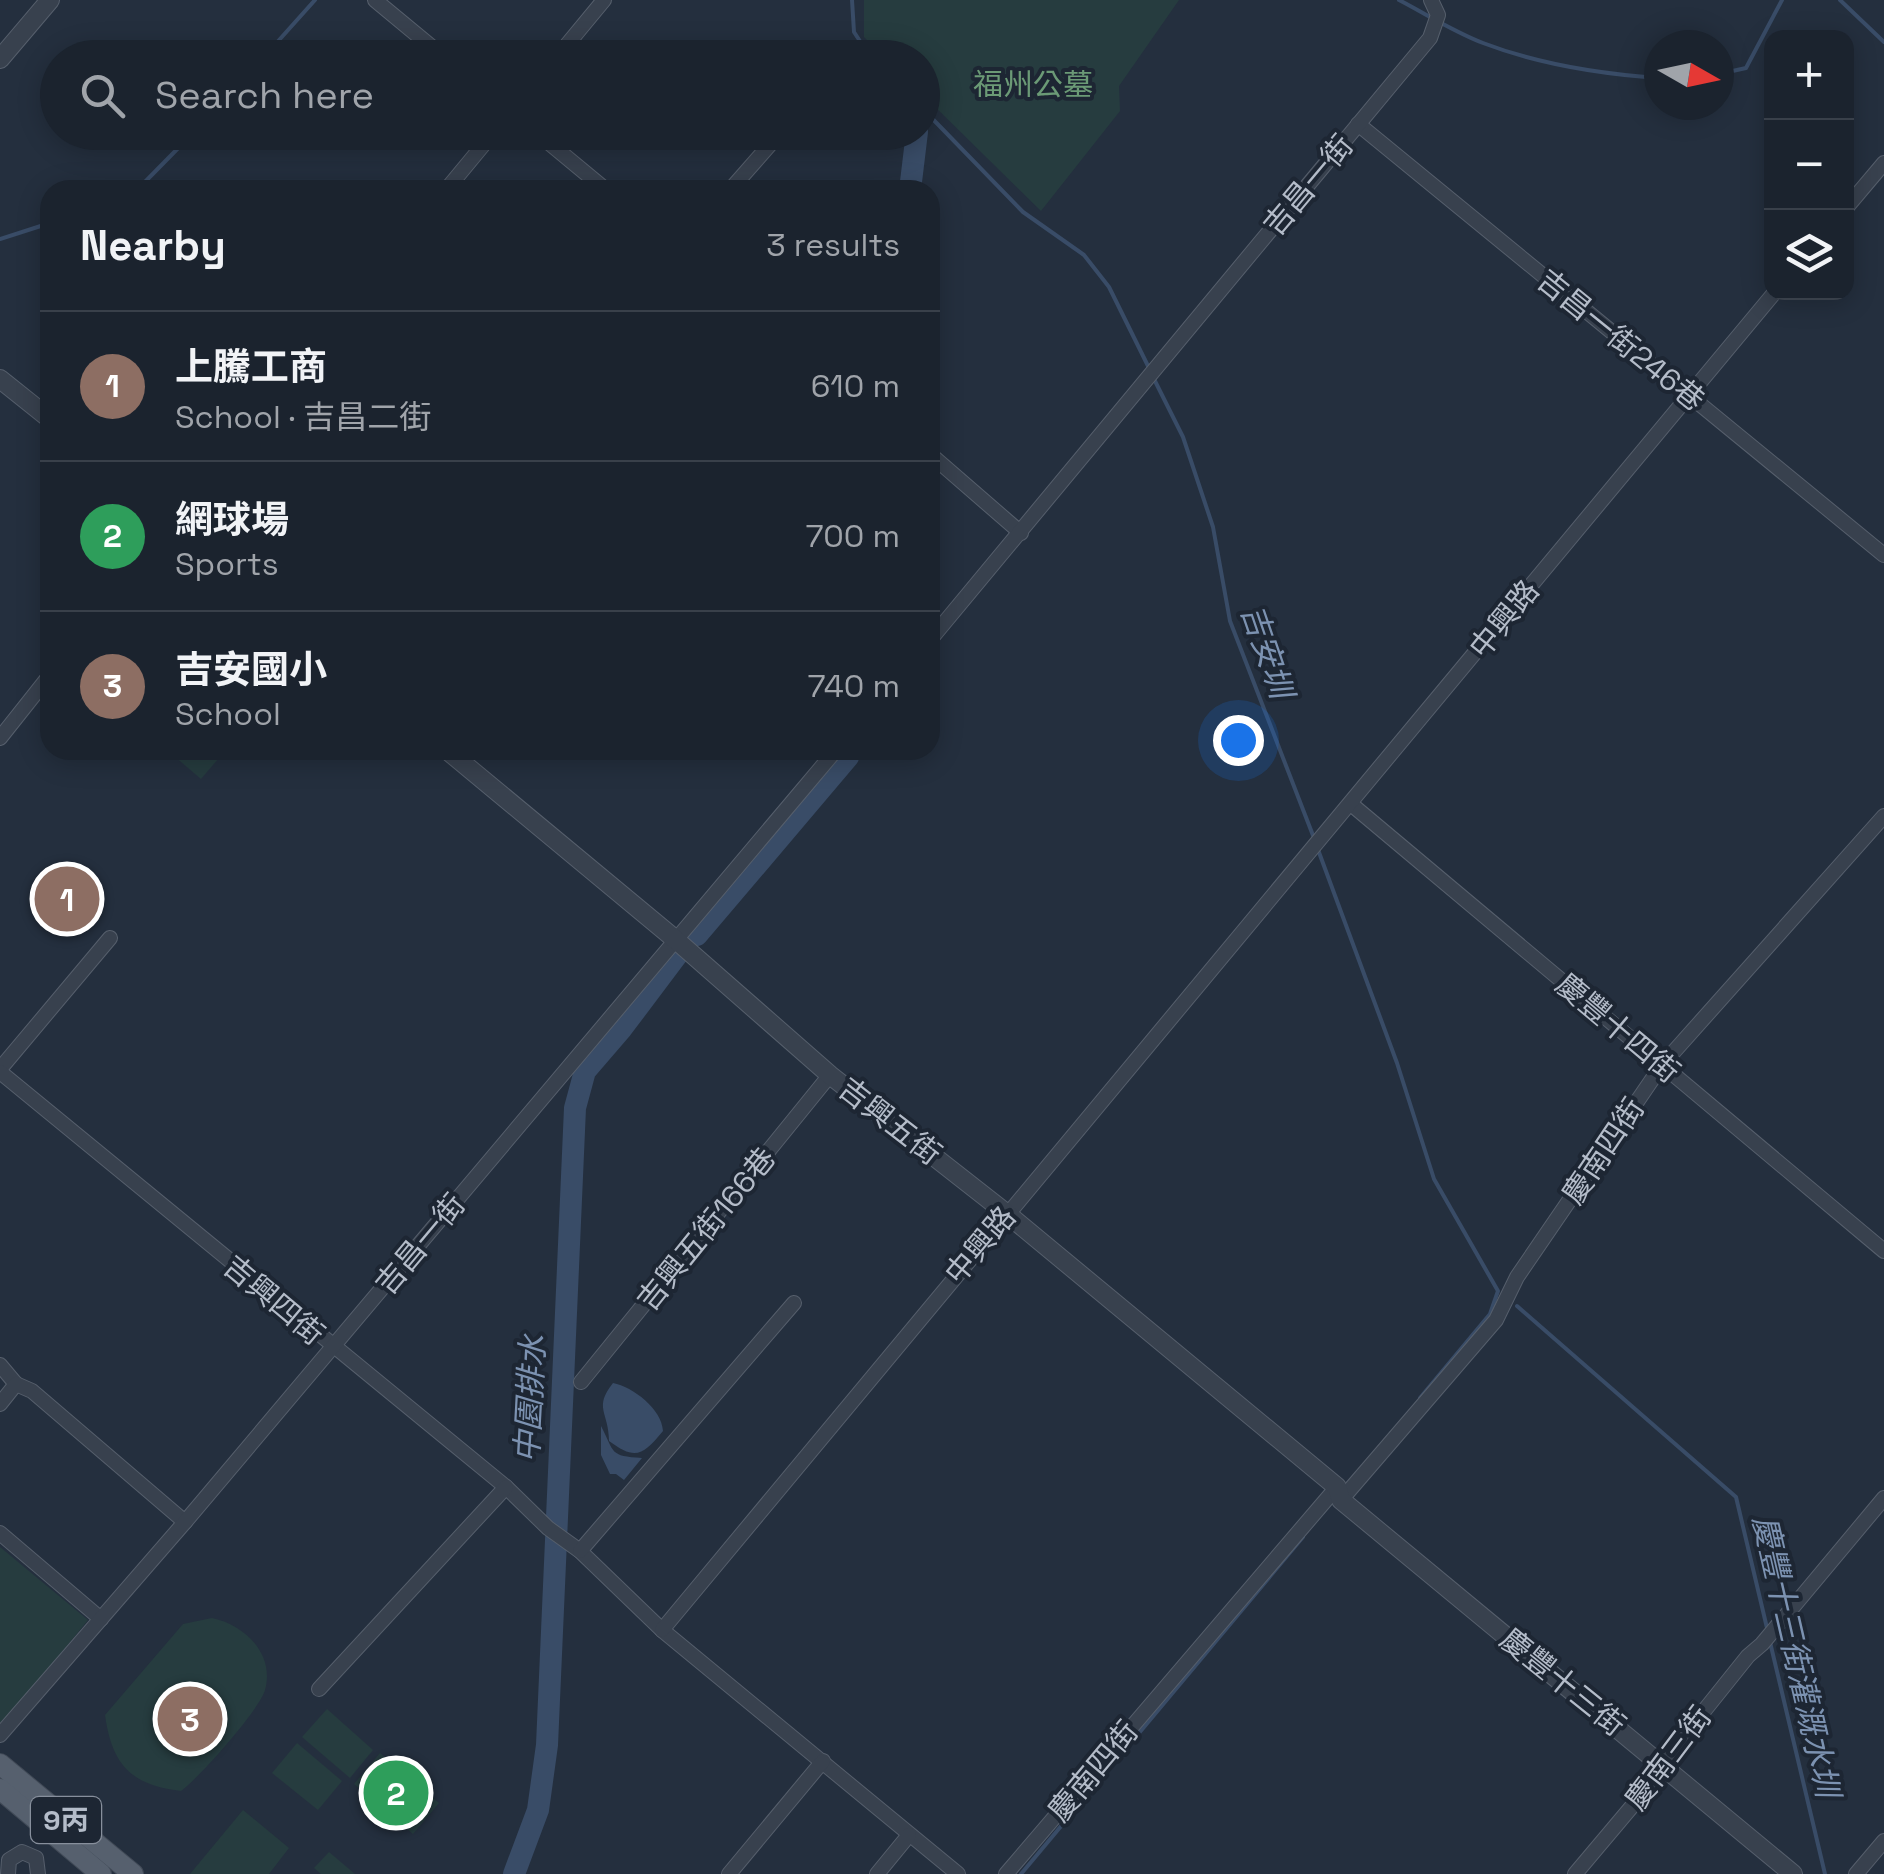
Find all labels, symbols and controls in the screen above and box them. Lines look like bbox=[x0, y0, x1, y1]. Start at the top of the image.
north arrow bbox=[1644, 30, 1734, 120]
map controls bbox=[1764, 30, 1854, 300]
button: + bbox=[1764, 30, 1854, 120]
search box bbox=[40, 40, 940, 150]
park label: 福州公墓 bbox=[973, 65, 1093, 104]
icon: search bbox=[75, 68, 130, 123]
text: Search here bbox=[155, 71, 374, 119]
button: − bbox=[1764, 120, 1854, 210]
street label: 吉昌一街 bbox=[1254, 127, 1362, 243]
button: layers bbox=[1764, 210, 1854, 300]
text: Nearby bbox=[80, 219, 226, 272]
text: 3 results bbox=[766, 225, 900, 265]
street label: 吉昌一街246巷 bbox=[1529, 261, 1713, 419]
text: 上騰工商 bbox=[175, 343, 327, 391]
text: 1 bbox=[105, 366, 120, 406]
text: 610 m bbox=[811, 366, 900, 406]
text: School · 吉昌二街 bbox=[175, 397, 431, 437]
text: 網球場 bbox=[175, 496, 289, 544]
text: 2 bbox=[103, 516, 122, 556]
text: 700 m bbox=[805, 516, 900, 556]
text: Sports bbox=[175, 544, 279, 584]
street label: 中興路 bbox=[1461, 572, 1547, 666]
water label: 吉安圳 bbox=[1232, 599, 1303, 707]
text: 吉安國小 bbox=[175, 646, 327, 694]
text: 3 bbox=[103, 666, 122, 706]
text: 740 m bbox=[808, 666, 900, 706]
text: School bbox=[175, 694, 281, 734]
your location bbox=[1213, 715, 1264, 766]
pin: 1 bbox=[34, 862, 100, 936]
street label: 慶豐十四街 bbox=[1548, 965, 1688, 1091]
street label: 吉興五街 bbox=[831, 1069, 949, 1173]
street label: 慶南四街 bbox=[1553, 1090, 1653, 1212]
street label: 吉興五街166巷 bbox=[628, 1139, 784, 1319]
street label: 吉昌一街 bbox=[366, 1186, 474, 1302]
street label: 中興路 bbox=[936, 1198, 1024, 1292]
street label: 吉興四街 bbox=[216, 1246, 332, 1354]
water label: 中園排水 bbox=[507, 1332, 553, 1464]
water label: 慶豐十三街灌溉水圳 bbox=[1744, 1511, 1849, 1805]
street label: 慶豐十三街 bbox=[1492, 1620, 1634, 1744]
pin: 3 bbox=[158, 1682, 222, 1756]
street label: 慶南三街 bbox=[1616, 1698, 1720, 1818]
street label: 慶南四街 bbox=[1039, 1713, 1147, 1829]
pin: 2 bbox=[364, 1756, 428, 1830]
road number: 9丙 bbox=[31, 1797, 101, 1843]

